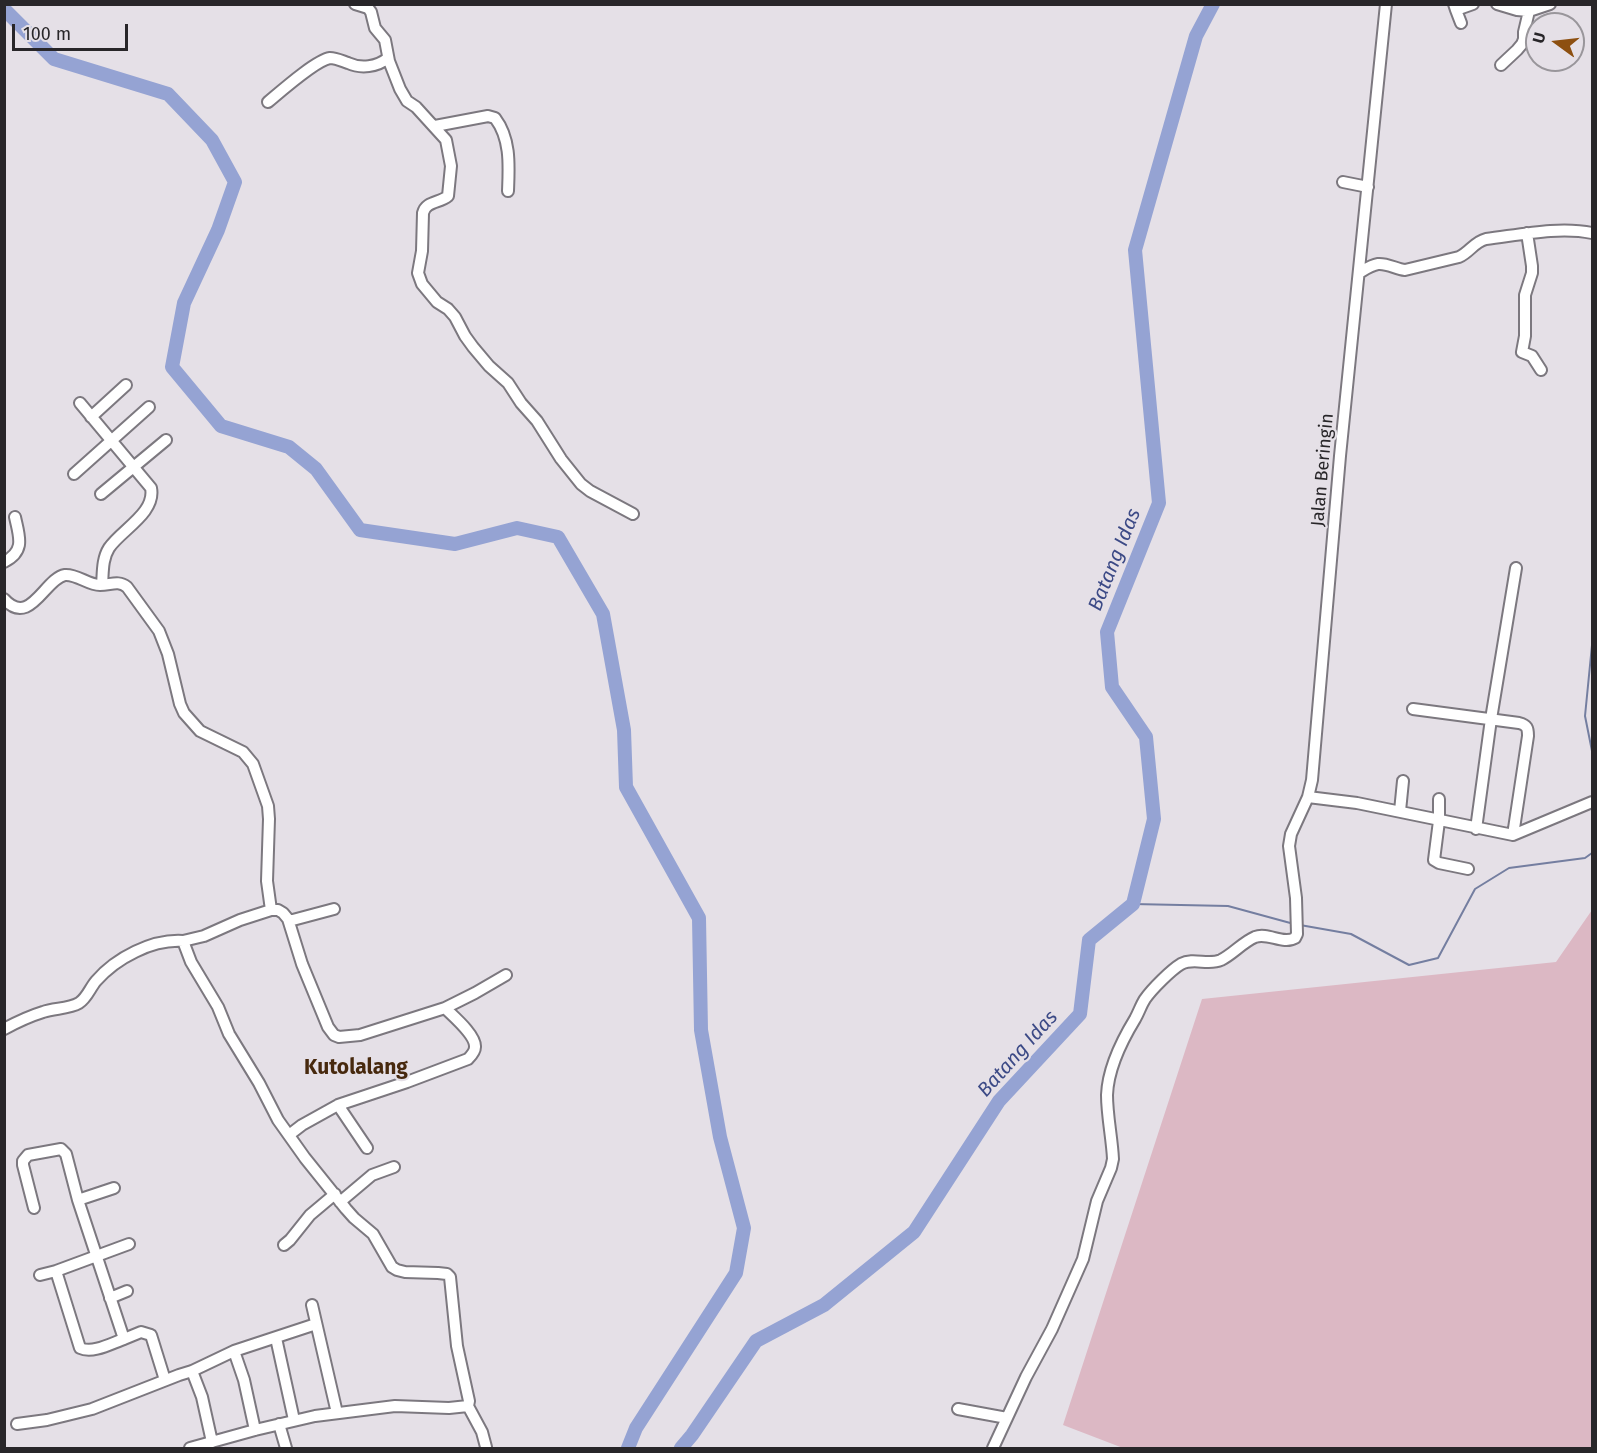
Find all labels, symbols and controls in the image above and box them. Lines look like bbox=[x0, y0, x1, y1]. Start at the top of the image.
scale bar bbox=[15, 12, 130, 50]
north arrow bbox=[1525, 12, 1585, 72]
text: 100 m bbox=[23, 23, 71, 45]
text: U bbox=[1529, 30, 1550, 45]
street label: Jalan Beringin bbox=[1307, 412, 1339, 528]
water label: Batang Idas bbox=[1084, 505, 1146, 615]
water label: Batang Idas bbox=[973, 1006, 1063, 1102]
district label: Kutolalang bbox=[304, 1055, 408, 1081]

